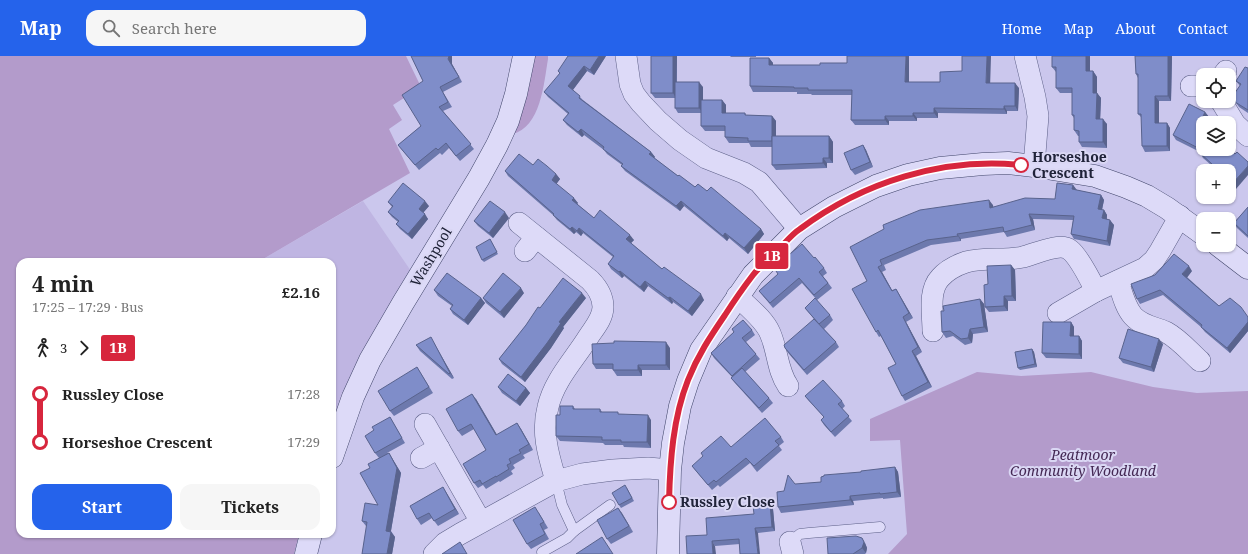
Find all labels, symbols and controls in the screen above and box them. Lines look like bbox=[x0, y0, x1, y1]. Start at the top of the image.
search box bbox=[86, 10, 366, 46]
text: Map bbox=[20, 15, 62, 41]
icon: search bbox=[100, 17, 122, 39]
text: Search here bbox=[132, 18, 217, 38]
text: Home bbox=[1002, 19, 1042, 38]
text: Map bbox=[1064, 19, 1093, 38]
text: About bbox=[1115, 19, 1156, 38]
text: Contact bbox=[1178, 19, 1228, 38]
map controls bbox=[1196, 68, 1236, 252]
button: locate bbox=[1196, 68, 1236, 108]
button: layers bbox=[1196, 116, 1236, 156]
place label: Horseshoe Crescent bbox=[1032, 147, 1107, 182]
marker: Horseshoe Crescent bbox=[1013, 157, 1029, 173]
button: + bbox=[1196, 164, 1236, 204]
button: − bbox=[1196, 212, 1236, 252]
street label: Washpool bbox=[405, 223, 456, 290]
line badge: 1B bbox=[754, 243, 790, 269]
text: 1B bbox=[763, 246, 781, 265]
text: 4 min bbox=[32, 268, 94, 298]
text: £2.16 bbox=[282, 282, 320, 302]
text: 17:25 – 17:29 · Bus bbox=[32, 298, 143, 316]
icon: walk bbox=[32, 337, 54, 359]
icon: forward bbox=[73, 337, 95, 359]
text: 1B bbox=[109, 338, 127, 357]
text: 3 bbox=[60, 339, 67, 357]
text: Russley Close bbox=[62, 384, 164, 404]
text: 17:28 bbox=[287, 385, 320, 403]
text: Horseshoe Crescent bbox=[62, 432, 212, 452]
text: 17:29 bbox=[287, 433, 320, 451]
park label: Peatmoor Community Woodland bbox=[1010, 445, 1157, 480]
button: Start bbox=[32, 484, 172, 530]
button: Tickets bbox=[180, 484, 320, 530]
place label: Russley Close bbox=[680, 492, 775, 511]
marker: Russley Close bbox=[661, 494, 677, 510]

